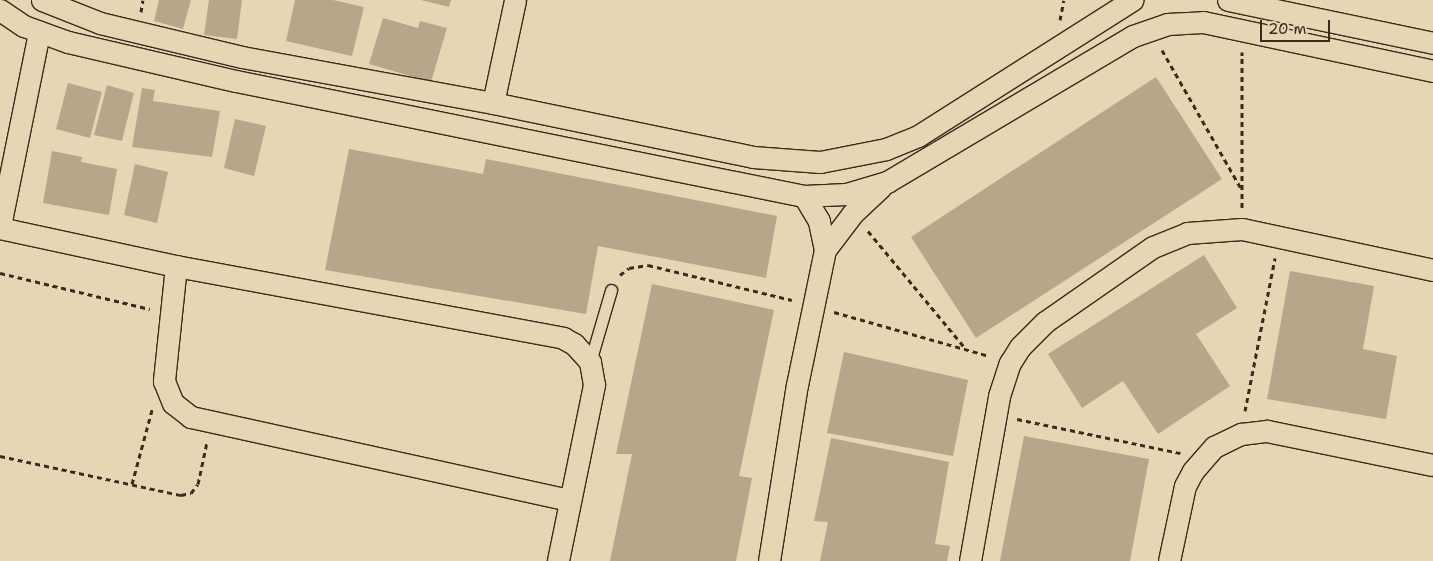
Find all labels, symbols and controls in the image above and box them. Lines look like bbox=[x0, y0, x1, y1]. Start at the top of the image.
scale bar bbox=[1263, 10, 1333, 42]
text: 20 m bbox=[1268, 19, 1307, 39]

